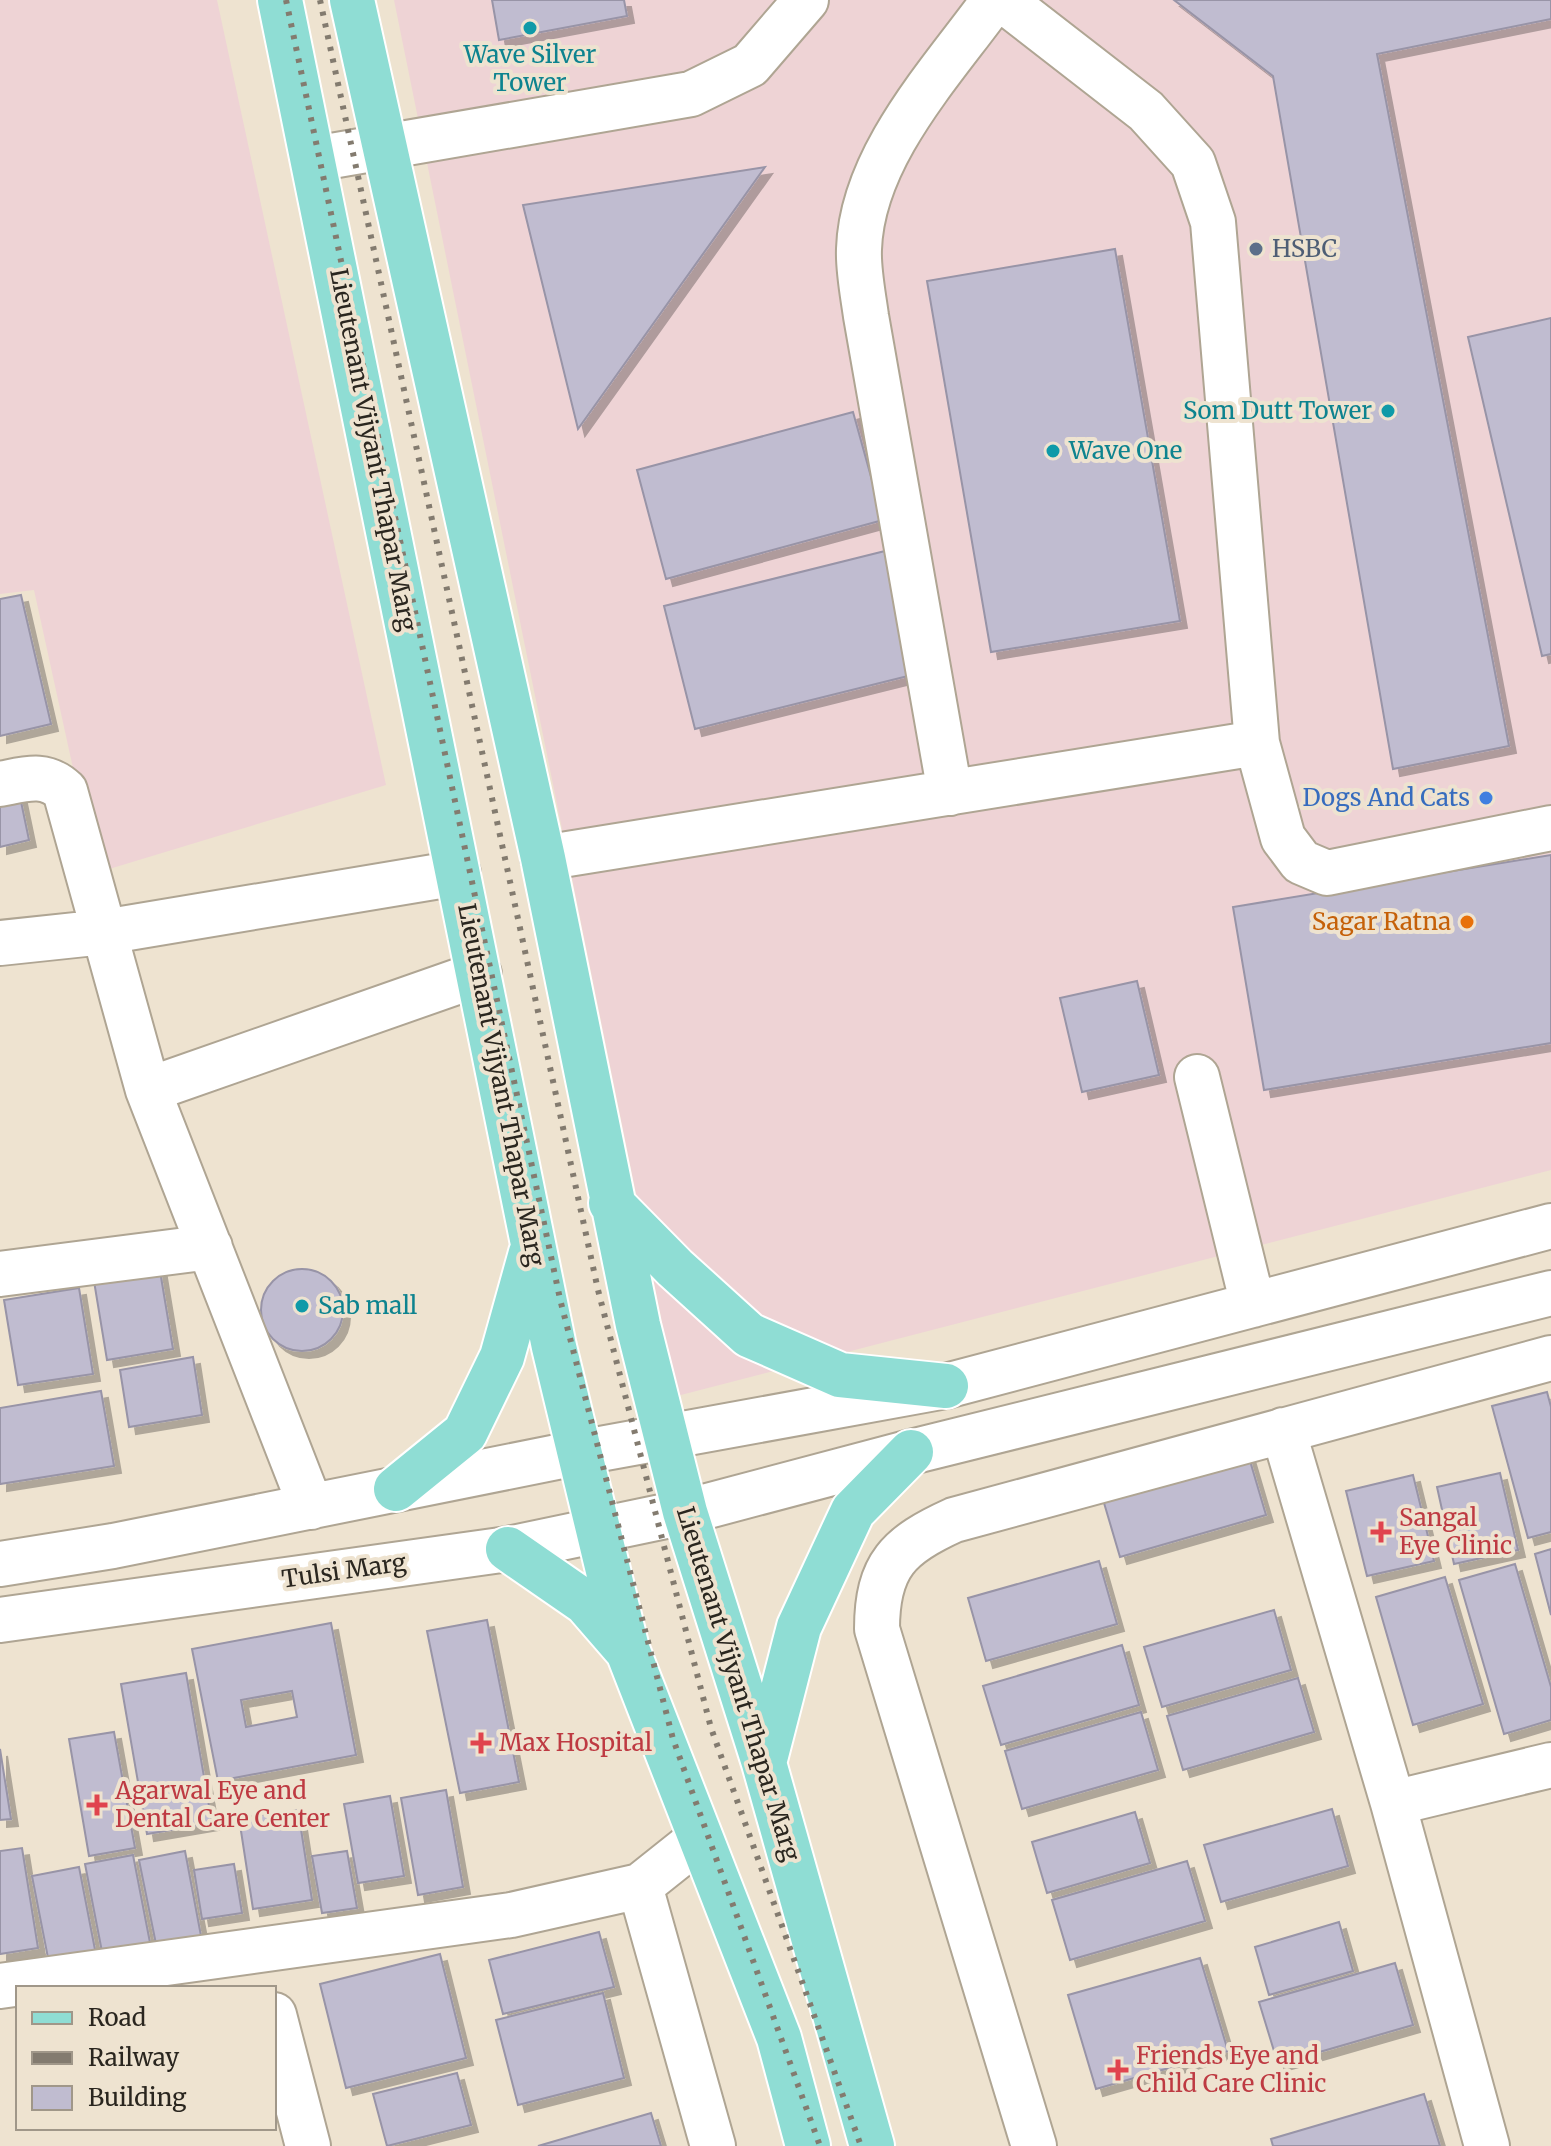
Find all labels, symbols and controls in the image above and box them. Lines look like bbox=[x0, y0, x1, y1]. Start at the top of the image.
marker: Wave Silver Tower bbox=[521, 19, 539, 37]
place label: Wave Silver Tower bbox=[463, 39, 597, 98]
place label: HSBC bbox=[1272, 233, 1337, 264]
marker: HSBC bbox=[1247, 240, 1265, 258]
street label: Lieutenant Vijyant Thapar Marg bbox=[323, 266, 424, 634]
place label: Som Dutt Tower bbox=[1183, 395, 1372, 426]
marker: Som Dutt Tower bbox=[1379, 402, 1397, 420]
place label: Wave One bbox=[1068, 435, 1182, 466]
marker: Wave One bbox=[1044, 442, 1062, 460]
place label: Dogs And Cats bbox=[1303, 782, 1470, 813]
marker: Dogs And Cats bbox=[1477, 789, 1495, 807]
street label: Lieutenant Vijyant Thapar Marg bbox=[451, 901, 552, 1269]
place label: Sagar Ratna bbox=[1312, 906, 1451, 937]
marker: Sagar Ratna bbox=[1458, 913, 1476, 931]
place label: Sab mall bbox=[318, 1290, 417, 1321]
marker: Sab mall bbox=[293, 1297, 311, 1315]
place label: Sangal Eye Clinic bbox=[1399, 1502, 1512, 1561]
street label: Lieutenant Vijyant Thapar Marg bbox=[670, 1503, 807, 1865]
marker: Sangal Eye Clinic bbox=[1370, 1521, 1392, 1543]
street label: Tulsi Marg bbox=[280, 1546, 409, 1595]
place label: Max Hospital bbox=[499, 1727, 652, 1758]
marker: Max Hospital bbox=[470, 1732, 492, 1754]
place label: Agarwal Eye and Dental Care Center bbox=[114, 1775, 330, 1834]
marker: Agarwal Eye and Dental Care Center bbox=[86, 1794, 108, 1816]
legend bbox=[16, 1986, 276, 2130]
text: Road bbox=[88, 2002, 146, 2033]
place label: Friends Eye and Child Care Clinic bbox=[1136, 2040, 1326, 2099]
text: Railway bbox=[88, 2042, 179, 2073]
marker: Friends Eye and Child Care Clinic bbox=[1107, 2059, 1129, 2081]
text: Building bbox=[88, 2082, 187, 2113]

